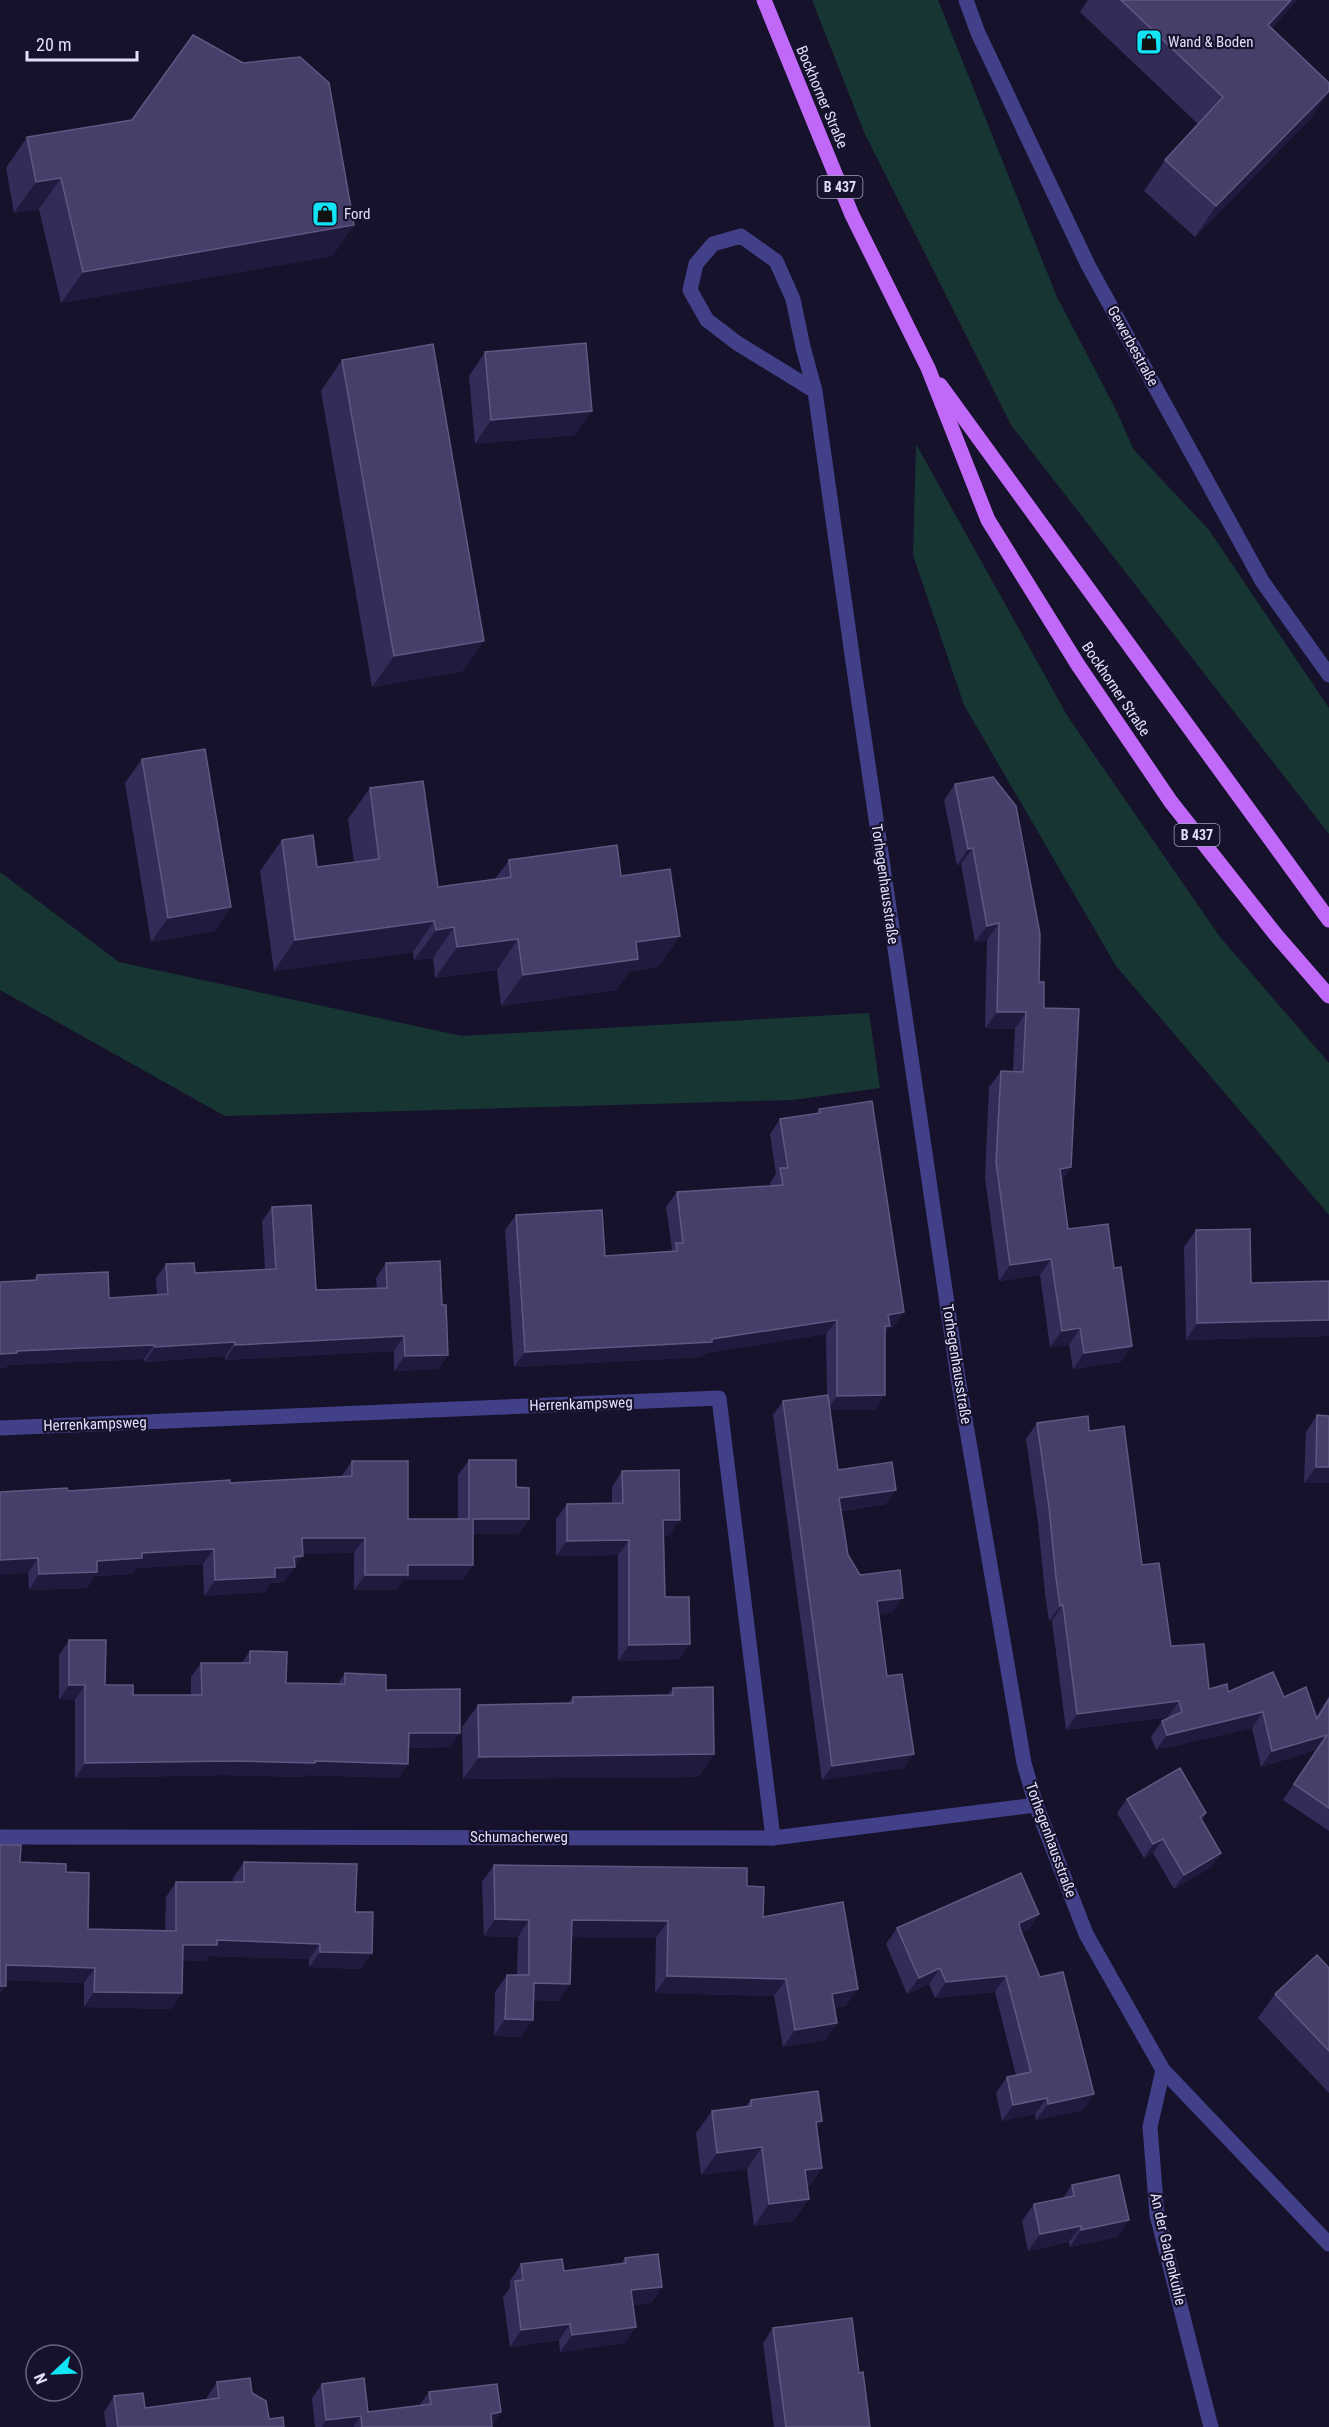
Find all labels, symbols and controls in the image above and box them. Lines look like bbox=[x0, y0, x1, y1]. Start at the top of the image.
scale bar bbox=[27, 24, 136, 62]
shop icon: Wand & Boden bbox=[1134, 27, 1164, 57]
place label: Wand & Boden bbox=[1168, 33, 1254, 51]
text: 20 m bbox=[36, 34, 71, 55]
street label: Bockhorner Straße bbox=[792, 43, 852, 151]
road number: B 437 bbox=[818, 176, 862, 198]
shop icon: Ford bbox=[310, 199, 340, 229]
place label: Ford bbox=[344, 205, 370, 223]
street label: Gewerbestraße bbox=[1103, 303, 1163, 389]
street label: Bockhorner Straße bbox=[1078, 639, 1154, 739]
street label: Torhegenhausstraße bbox=[868, 823, 902, 945]
road number: B 437 bbox=[1174, 824, 1220, 846]
street label: Torhegenhausstraße bbox=[939, 1303, 975, 1425]
street label: Herrenkampsweg bbox=[529, 1393, 633, 1415]
street label: Herrenkampsweg bbox=[43, 1413, 147, 1435]
street label: Torhegenhausstraße bbox=[1022, 1780, 1080, 1900]
street label: Schumacherweg bbox=[470, 1828, 568, 1846]
street label: An der Galgenkuhle bbox=[1146, 2191, 1190, 2307]
north arrow bbox=[24, 2343, 84, 2403]
text: N bbox=[30, 2370, 51, 2387]

